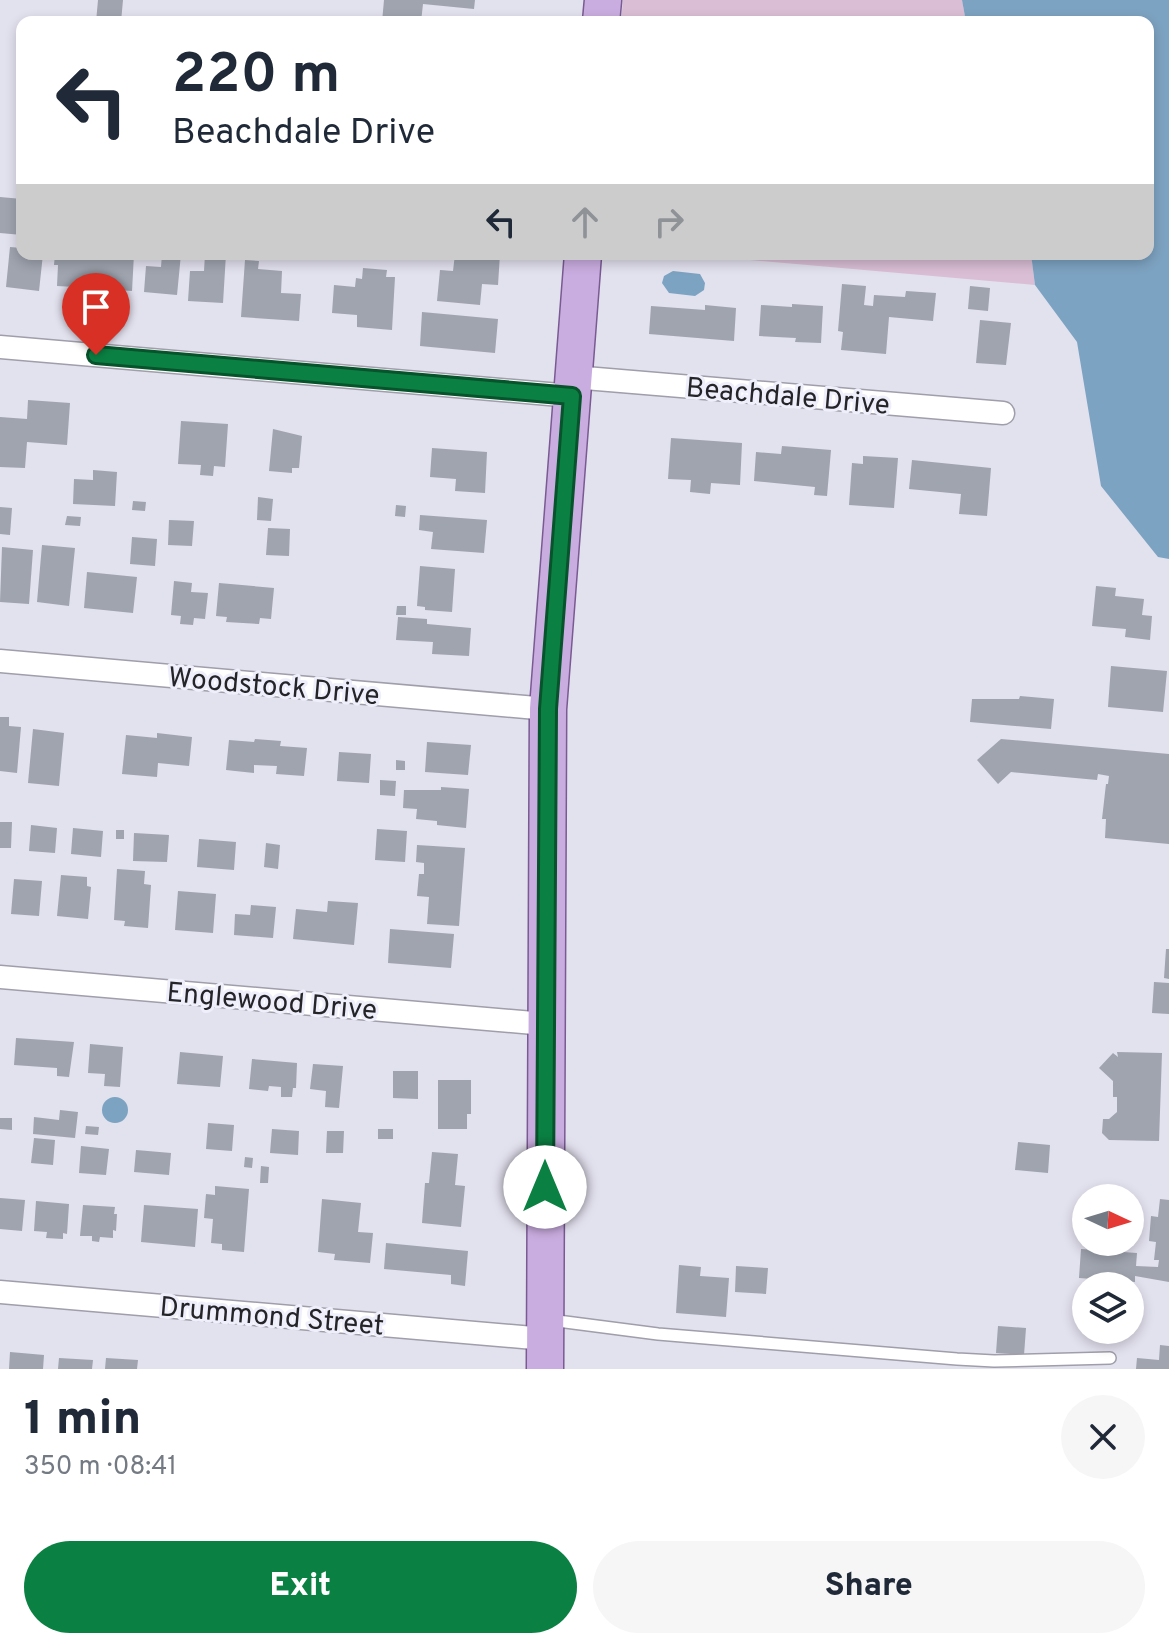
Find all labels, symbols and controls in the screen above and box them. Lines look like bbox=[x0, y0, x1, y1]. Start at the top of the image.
text: 220 m bbox=[172, 42, 340, 112]
icon: left bbox=[40, 48, 144, 152]
text: Beachdale Drive bbox=[172, 111, 435, 157]
icon: left bbox=[479, 200, 523, 244]
icon: ahead bbox=[563, 200, 607, 244]
icon: right bbox=[647, 200, 691, 244]
pin bbox=[62, 273, 130, 355]
icon: arrive bbox=[74, 285, 118, 329]
street label: Beachdale Drive bbox=[684, 371, 891, 425]
street label: Woodstock Drive bbox=[167, 661, 381, 715]
street label: Englewood Drive bbox=[165, 976, 379, 1030]
position arrow bbox=[503, 1145, 587, 1229]
north arrow bbox=[1072, 1184, 1144, 1256]
map controls bbox=[1072, 1184, 1144, 1344]
button: layers bbox=[1072, 1272, 1144, 1344]
street label: Drummond Street bbox=[158, 1290, 385, 1346]
text: 1 min bbox=[24, 1391, 141, 1451]
button: close bbox=[1061, 1395, 1145, 1479]
text: 350 m · 08:41 bbox=[24, 1451, 177, 1484]
button: Exit bbox=[24, 1541, 577, 1633]
button: Share bbox=[593, 1541, 1145, 1633]

